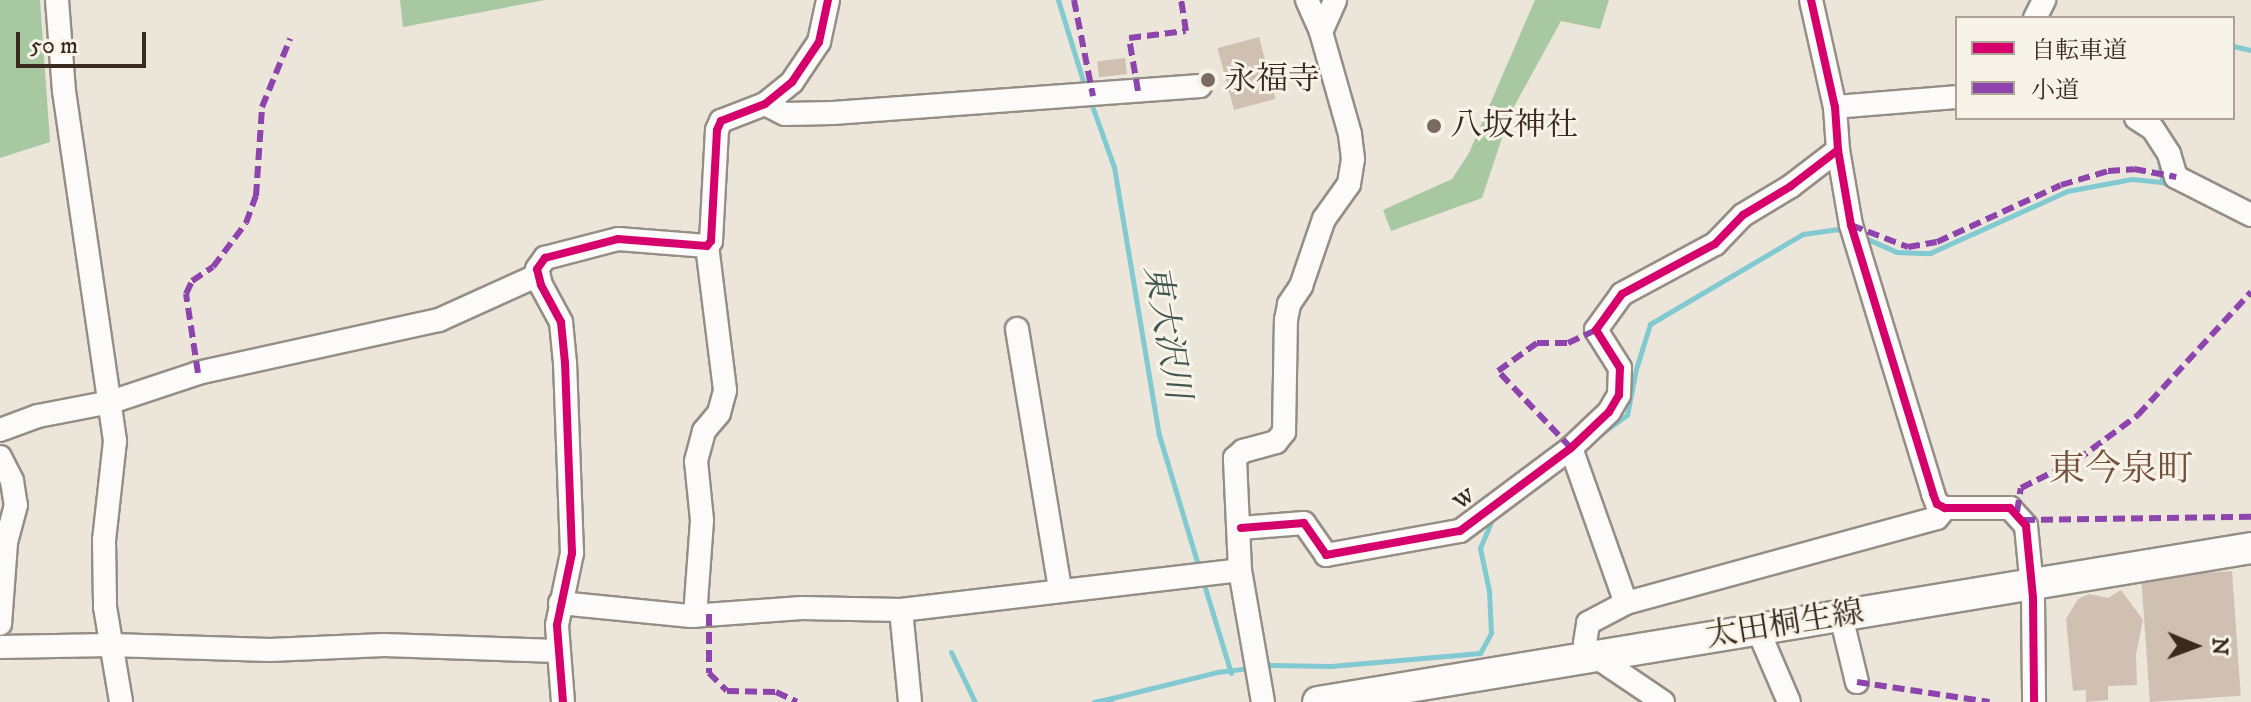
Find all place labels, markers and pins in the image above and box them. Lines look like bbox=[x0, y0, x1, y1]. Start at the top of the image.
place label: 永福寺 bbox=[1224, 61, 1320, 99]
marker: 永福寺 bbox=[1199, 71, 1217, 89]
place label: 八坂神社 bbox=[1450, 107, 1578, 145]
marker: 八坂神社 bbox=[1425, 117, 1443, 135]

